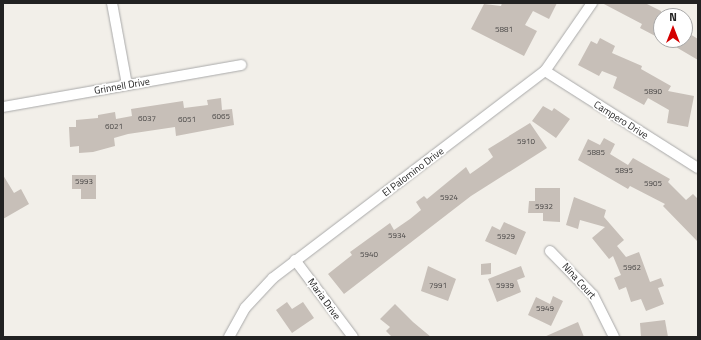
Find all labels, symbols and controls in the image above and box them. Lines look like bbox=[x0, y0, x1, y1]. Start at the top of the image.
north arrow bbox=[653, 8, 693, 48]
text: N bbox=[669, 9, 677, 25]
house number: 5881 bbox=[495, 25, 513, 35]
street label: Grinnell Drive bbox=[93, 75, 151, 97]
house number: 5890 bbox=[644, 87, 662, 97]
street label: Campero Drive bbox=[592, 99, 650, 141]
house number: 6065 bbox=[212, 112, 230, 122]
house number: 6037 bbox=[138, 114, 156, 124]
house number: 6051 bbox=[178, 115, 196, 125]
house number: 6021 bbox=[105, 122, 123, 132]
house number: 5910 bbox=[517, 137, 535, 147]
street label: El Palomino Drive bbox=[380, 145, 446, 199]
house number: 5885 bbox=[587, 148, 605, 158]
house number: 5895 bbox=[615, 166, 633, 176]
house number: 5993 bbox=[75, 177, 93, 187]
house number: 5905 bbox=[644, 179, 662, 189]
house number: 5924 bbox=[440, 193, 458, 203]
house number: 5932 bbox=[535, 202, 553, 212]
house number: 5934 bbox=[388, 231, 406, 241]
house number: 5929 bbox=[497, 232, 515, 242]
house number: 5940 bbox=[360, 250, 378, 260]
street label: Nina Court bbox=[560, 260, 598, 302]
house number: 5962 bbox=[623, 263, 641, 273]
street label: Maria Drive bbox=[305, 276, 343, 322]
house number: 7991 bbox=[429, 281, 447, 291]
house number: 5939 bbox=[496, 281, 514, 291]
house number: 5949 bbox=[536, 304, 554, 314]

